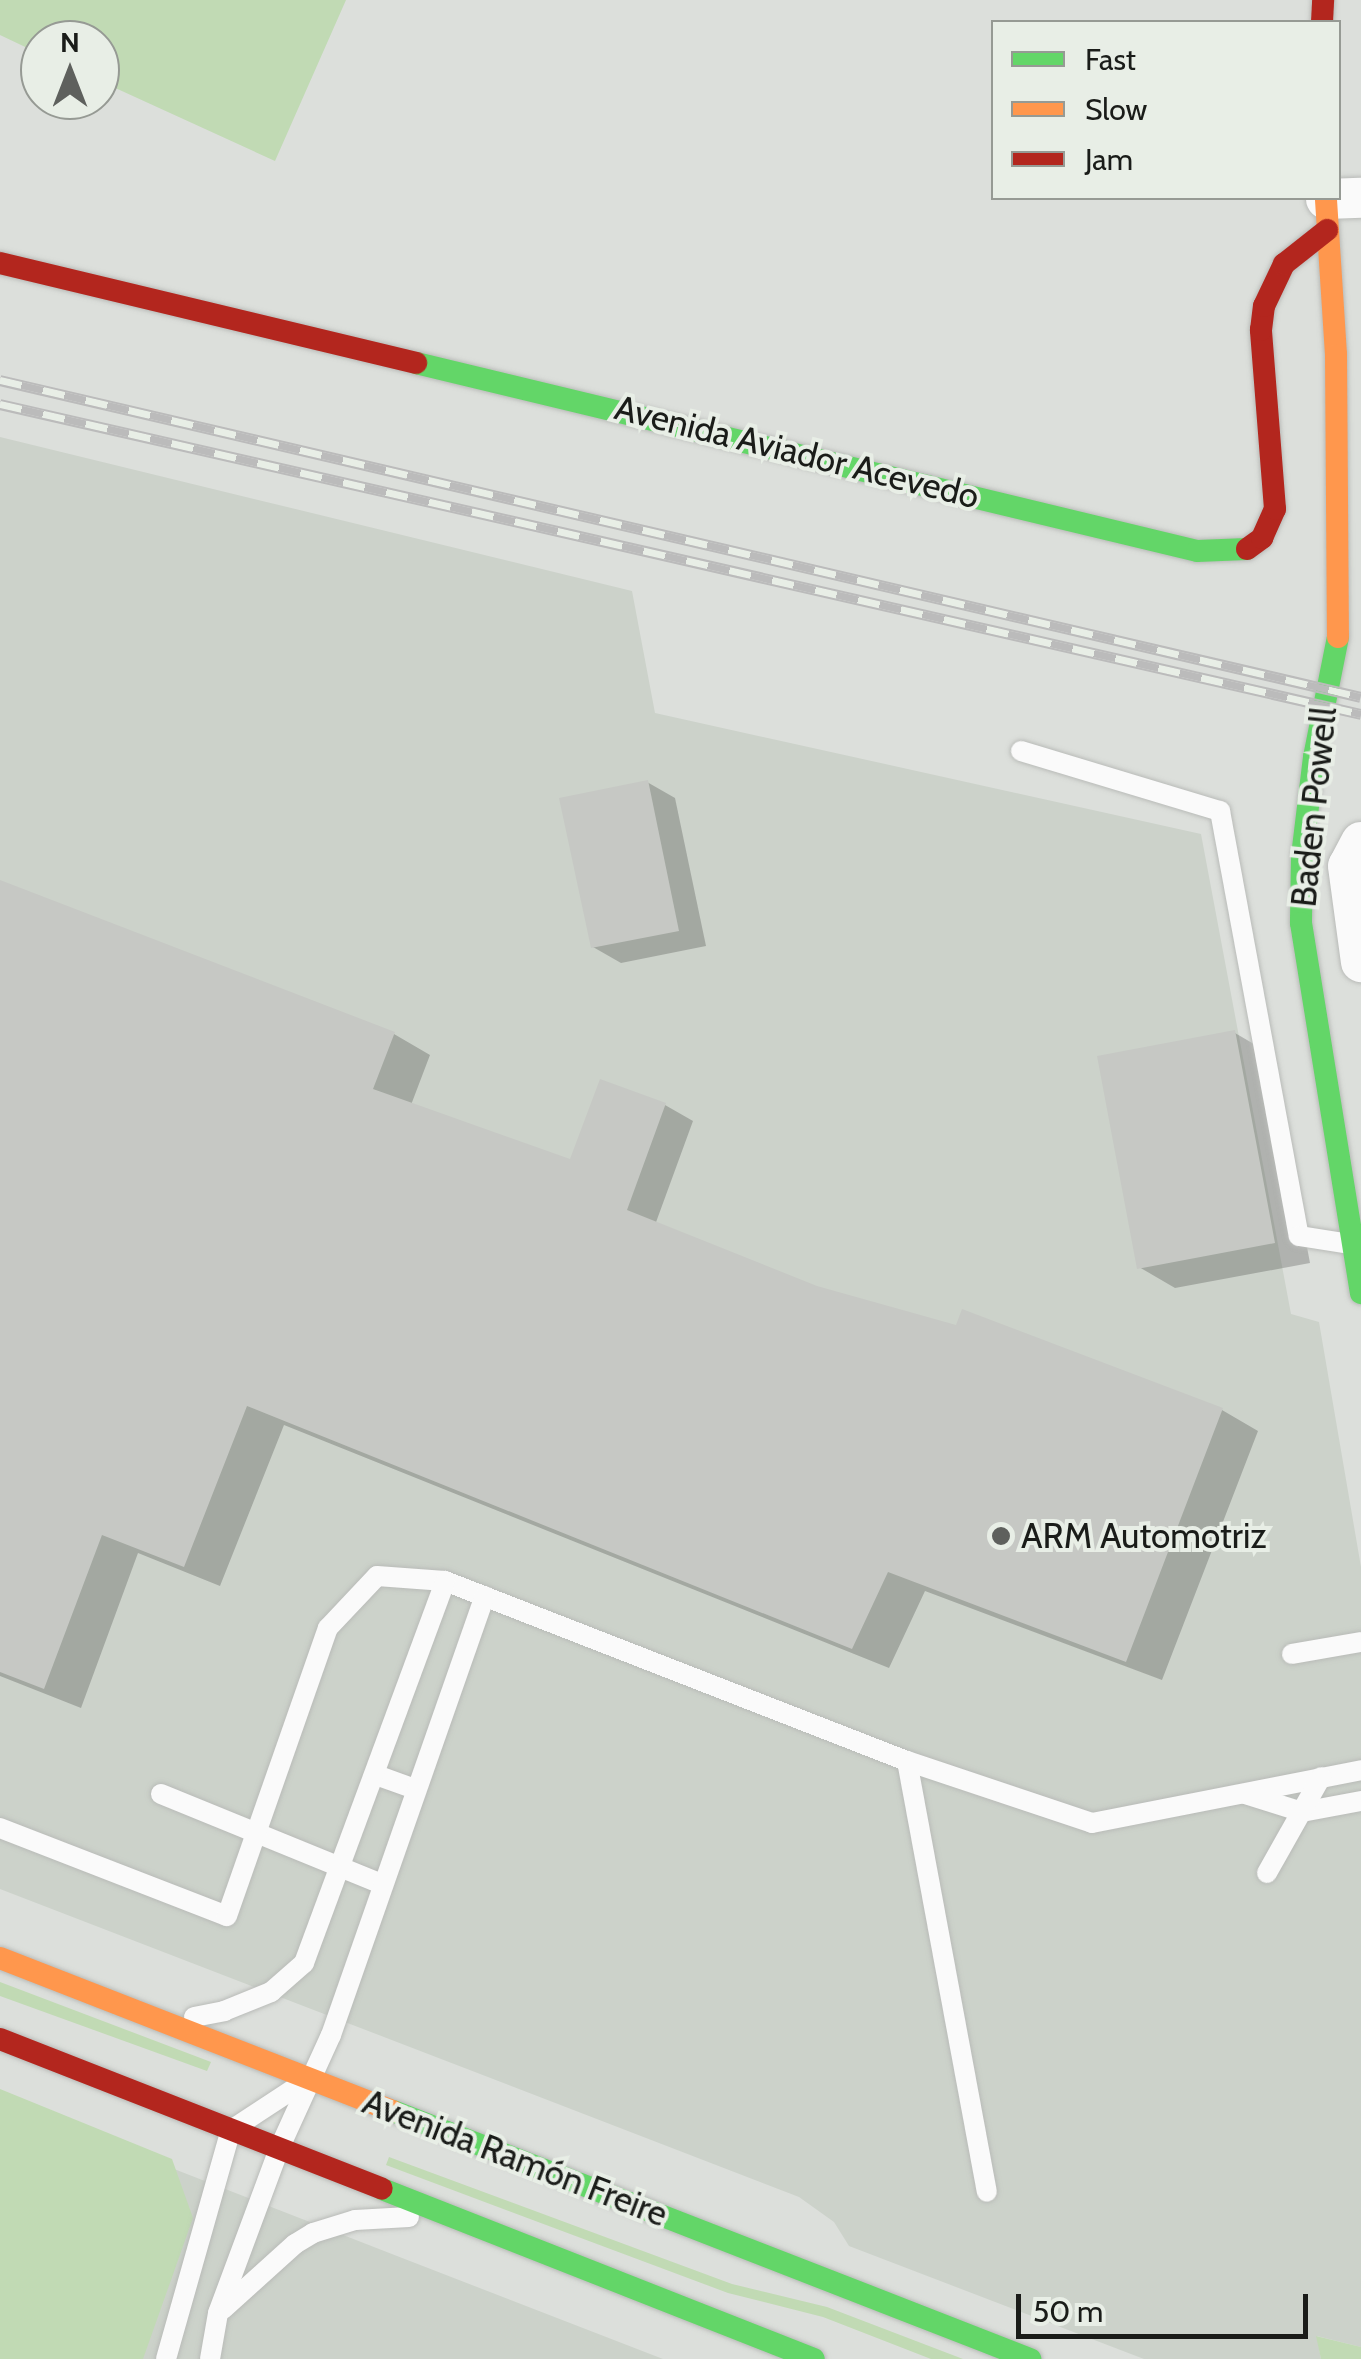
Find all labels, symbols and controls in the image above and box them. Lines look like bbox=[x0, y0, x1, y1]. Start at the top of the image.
north arrow bbox=[20, 20, 120, 120]
legend bbox=[991, 20, 1341, 200]
text: N bbox=[60, 25, 80, 59]
text: Fast bbox=[1085, 41, 1136, 78]
text: Slow bbox=[1085, 91, 1147, 128]
text: Jam bbox=[1085, 141, 1133, 178]
street label: Avenida Aviador Acevedo bbox=[611, 386, 983, 518]
street label: Baden Powell bbox=[1283, 705, 1345, 909]
place label: ARM Automotriz bbox=[1021, 1515, 1267, 1557]
marker: ARM Automotriz bbox=[990, 1525, 1012, 1547]
street label: Avenida Ramón Freire bbox=[357, 2081, 673, 2235]
scale bar bbox=[1021, 2274, 1314, 2336]
text: 50 m bbox=[1033, 2293, 1103, 2330]

